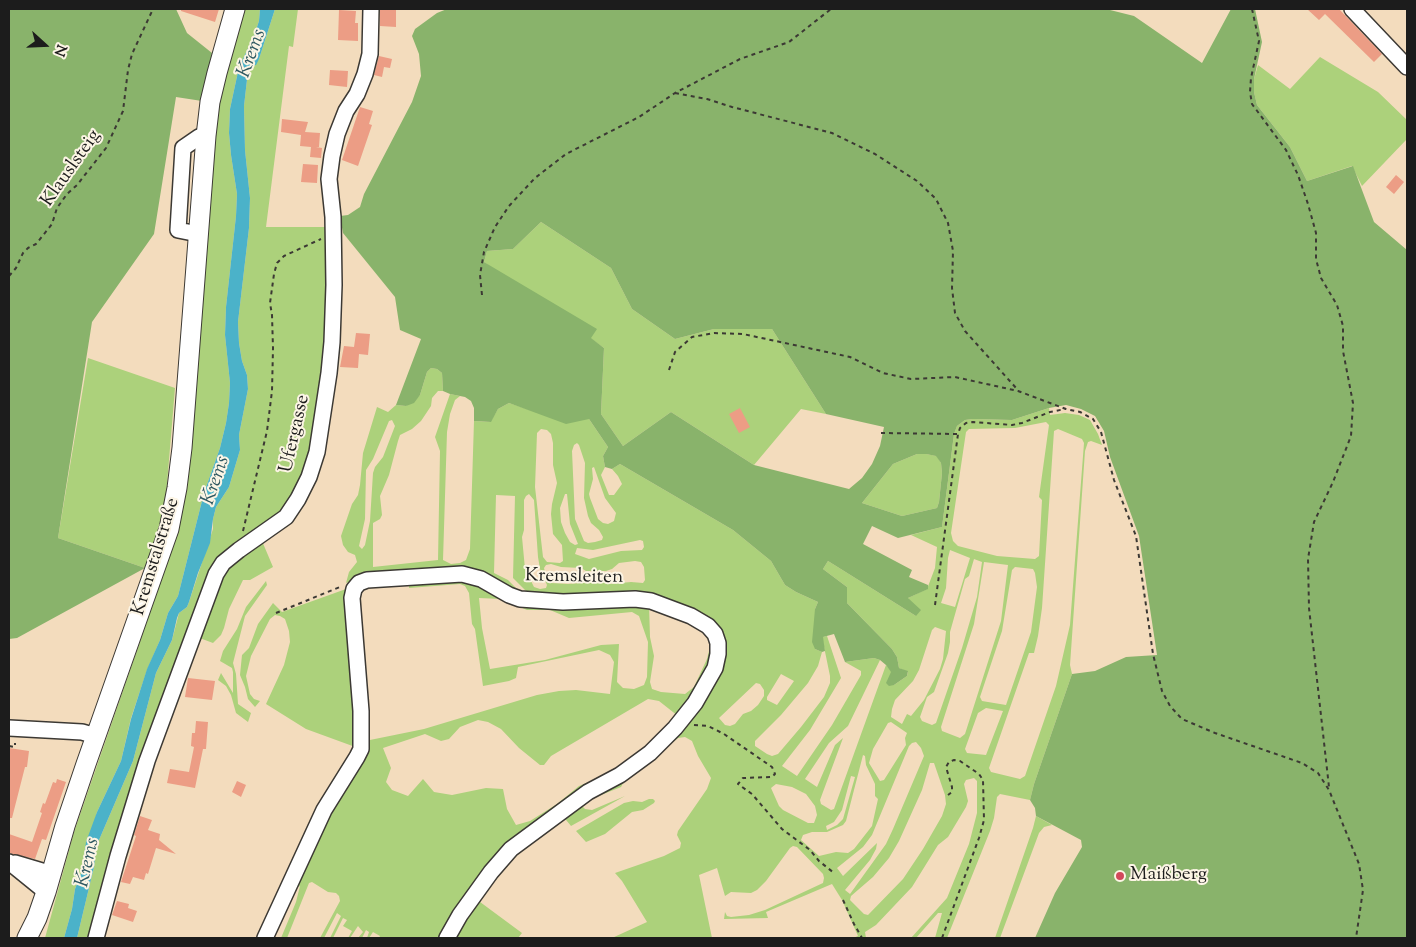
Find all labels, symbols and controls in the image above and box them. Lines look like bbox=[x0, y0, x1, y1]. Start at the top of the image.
north arrow bbox=[20, 20, 70, 70]
water label: Krems bbox=[233, 27, 273, 81]
text: N bbox=[48, 41, 70, 59]
street label: Klauslsteig bbox=[37, 126, 107, 212]
street label: Ufergasse bbox=[276, 393, 316, 475]
water label: Krems bbox=[198, 454, 236, 508]
street label: Kremstalstraße bbox=[128, 495, 186, 619]
street label: Kremsleiten bbox=[525, 566, 623, 590]
water label: Krems bbox=[72, 836, 106, 890]
place label: Maißberg bbox=[1130, 865, 1207, 887]
marker: Maißberg bbox=[1114, 870, 1126, 882]

